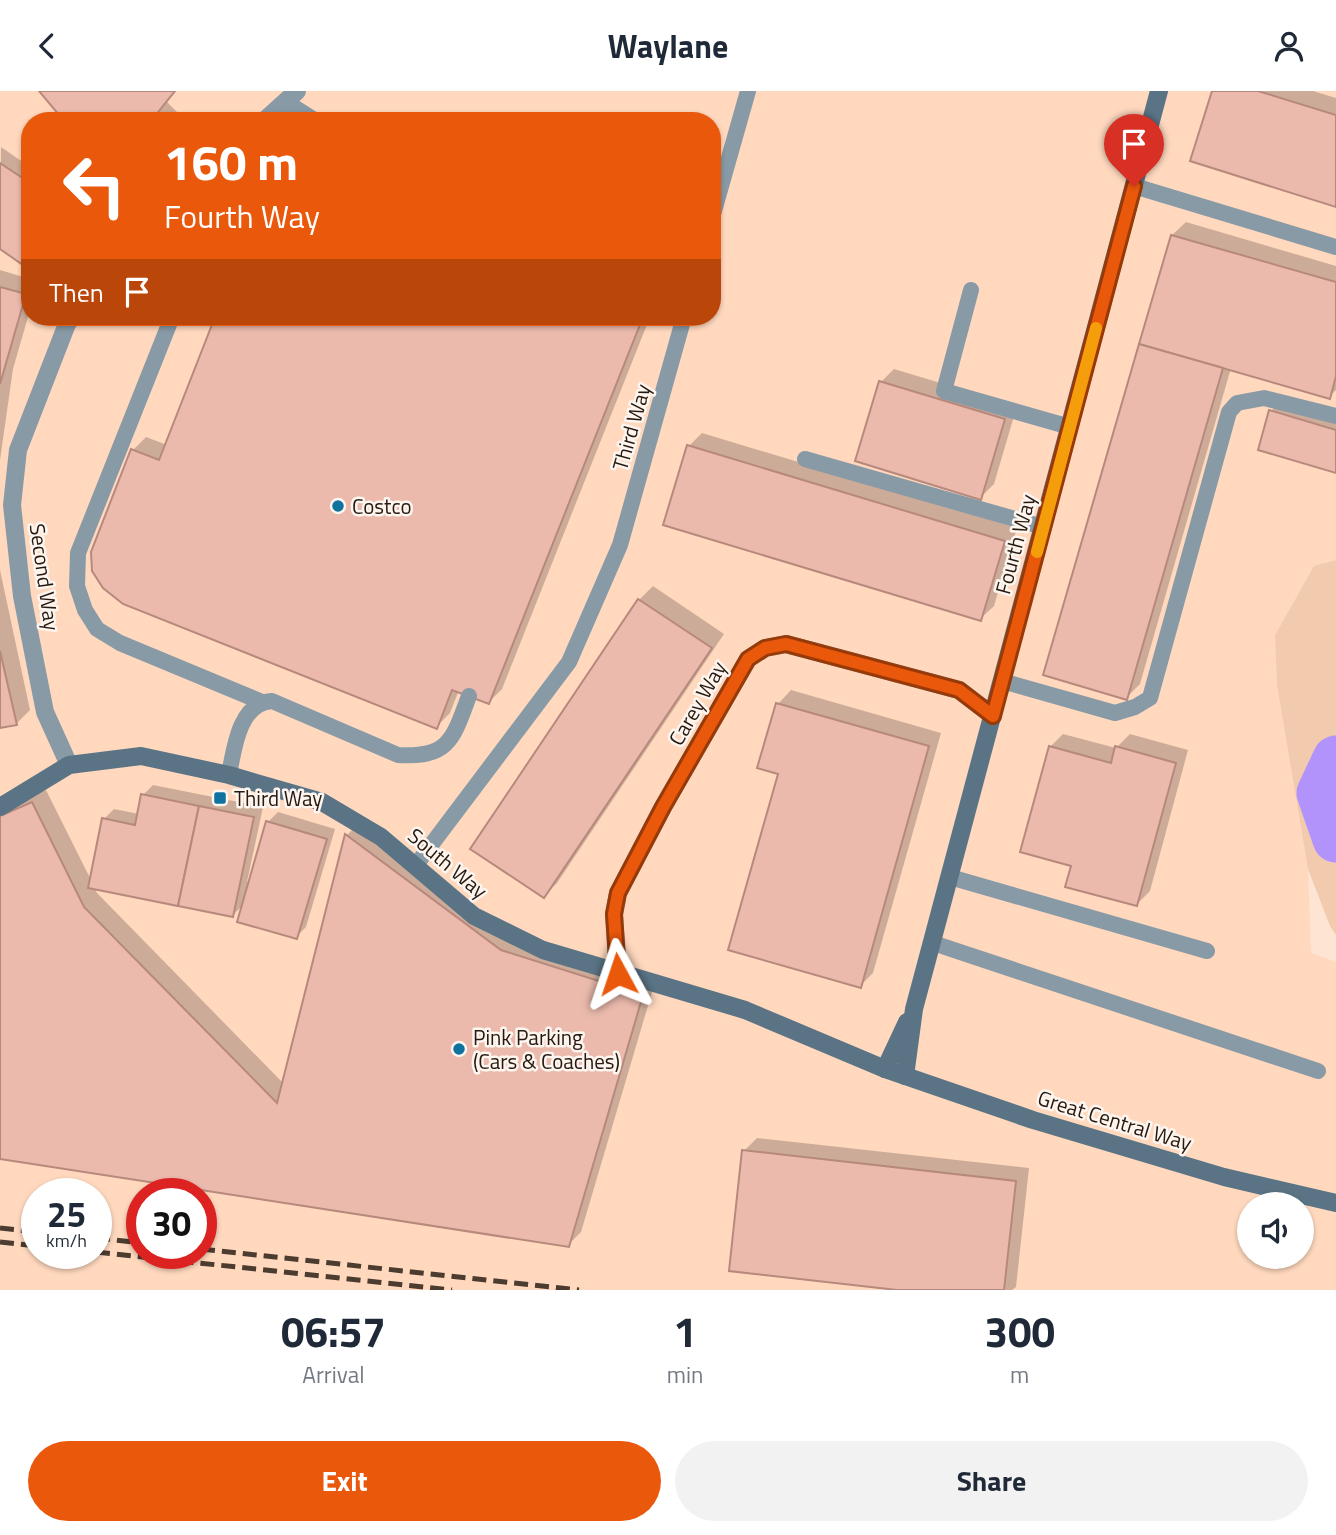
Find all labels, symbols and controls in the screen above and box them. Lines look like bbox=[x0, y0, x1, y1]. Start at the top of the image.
text: Waylane bbox=[608, 22, 728, 70]
icon: back bbox=[28, 27, 66, 65]
icon: person bbox=[1270, 27, 1308, 65]
pin bbox=[1104, 114, 1164, 186]
text: 160 m bbox=[164, 124, 298, 199]
icon: arrive bbox=[1115, 125, 1153, 163]
icon: left bbox=[49, 140, 140, 231]
text: Fourth Way bbox=[164, 192, 320, 240]
text: Then bbox=[49, 273, 104, 312]
icon: arrive bbox=[118, 273, 156, 311]
street label: Third Way bbox=[603, 380, 659, 474]
place label: Costco bbox=[352, 490, 412, 522]
street label: Fourth Way bbox=[986, 490, 1044, 598]
marker: Costco bbox=[330, 498, 346, 514]
street label: Second Way bbox=[22, 521, 68, 633]
street label: Carey Way bbox=[660, 655, 734, 751]
place label: Third Way bbox=[234, 782, 323, 814]
marker: Third Way bbox=[212, 790, 228, 806]
street label: South Way bbox=[401, 820, 495, 906]
position arrow bbox=[581, 937, 655, 1011]
place label: Pink Parking (Cars & Coaches) bbox=[473, 1021, 620, 1077]
marker: Pink Parking (Cars & Coaches) bbox=[451, 1041, 467, 1057]
street label: Great Central Way bbox=[1034, 1081, 1196, 1159]
speed limit sign: 30 bbox=[126, 1178, 217, 1269]
text: 25 bbox=[47, 1187, 86, 1241]
map controls bbox=[1237, 1192, 1314, 1269]
button: sound bbox=[1237, 1192, 1314, 1269]
text: km/h bbox=[46, 1227, 87, 1254]
text: 06:57 bbox=[281, 1299, 386, 1363]
text: 1 bbox=[673, 1299, 697, 1363]
text: 300 bbox=[984, 1299, 1055, 1363]
text: Arrival bbox=[302, 1357, 365, 1392]
text: min bbox=[667, 1357, 703, 1392]
text: m bbox=[1010, 1357, 1029, 1392]
button: Exit bbox=[28, 1441, 661, 1521]
button: Share bbox=[675, 1441, 1308, 1521]

